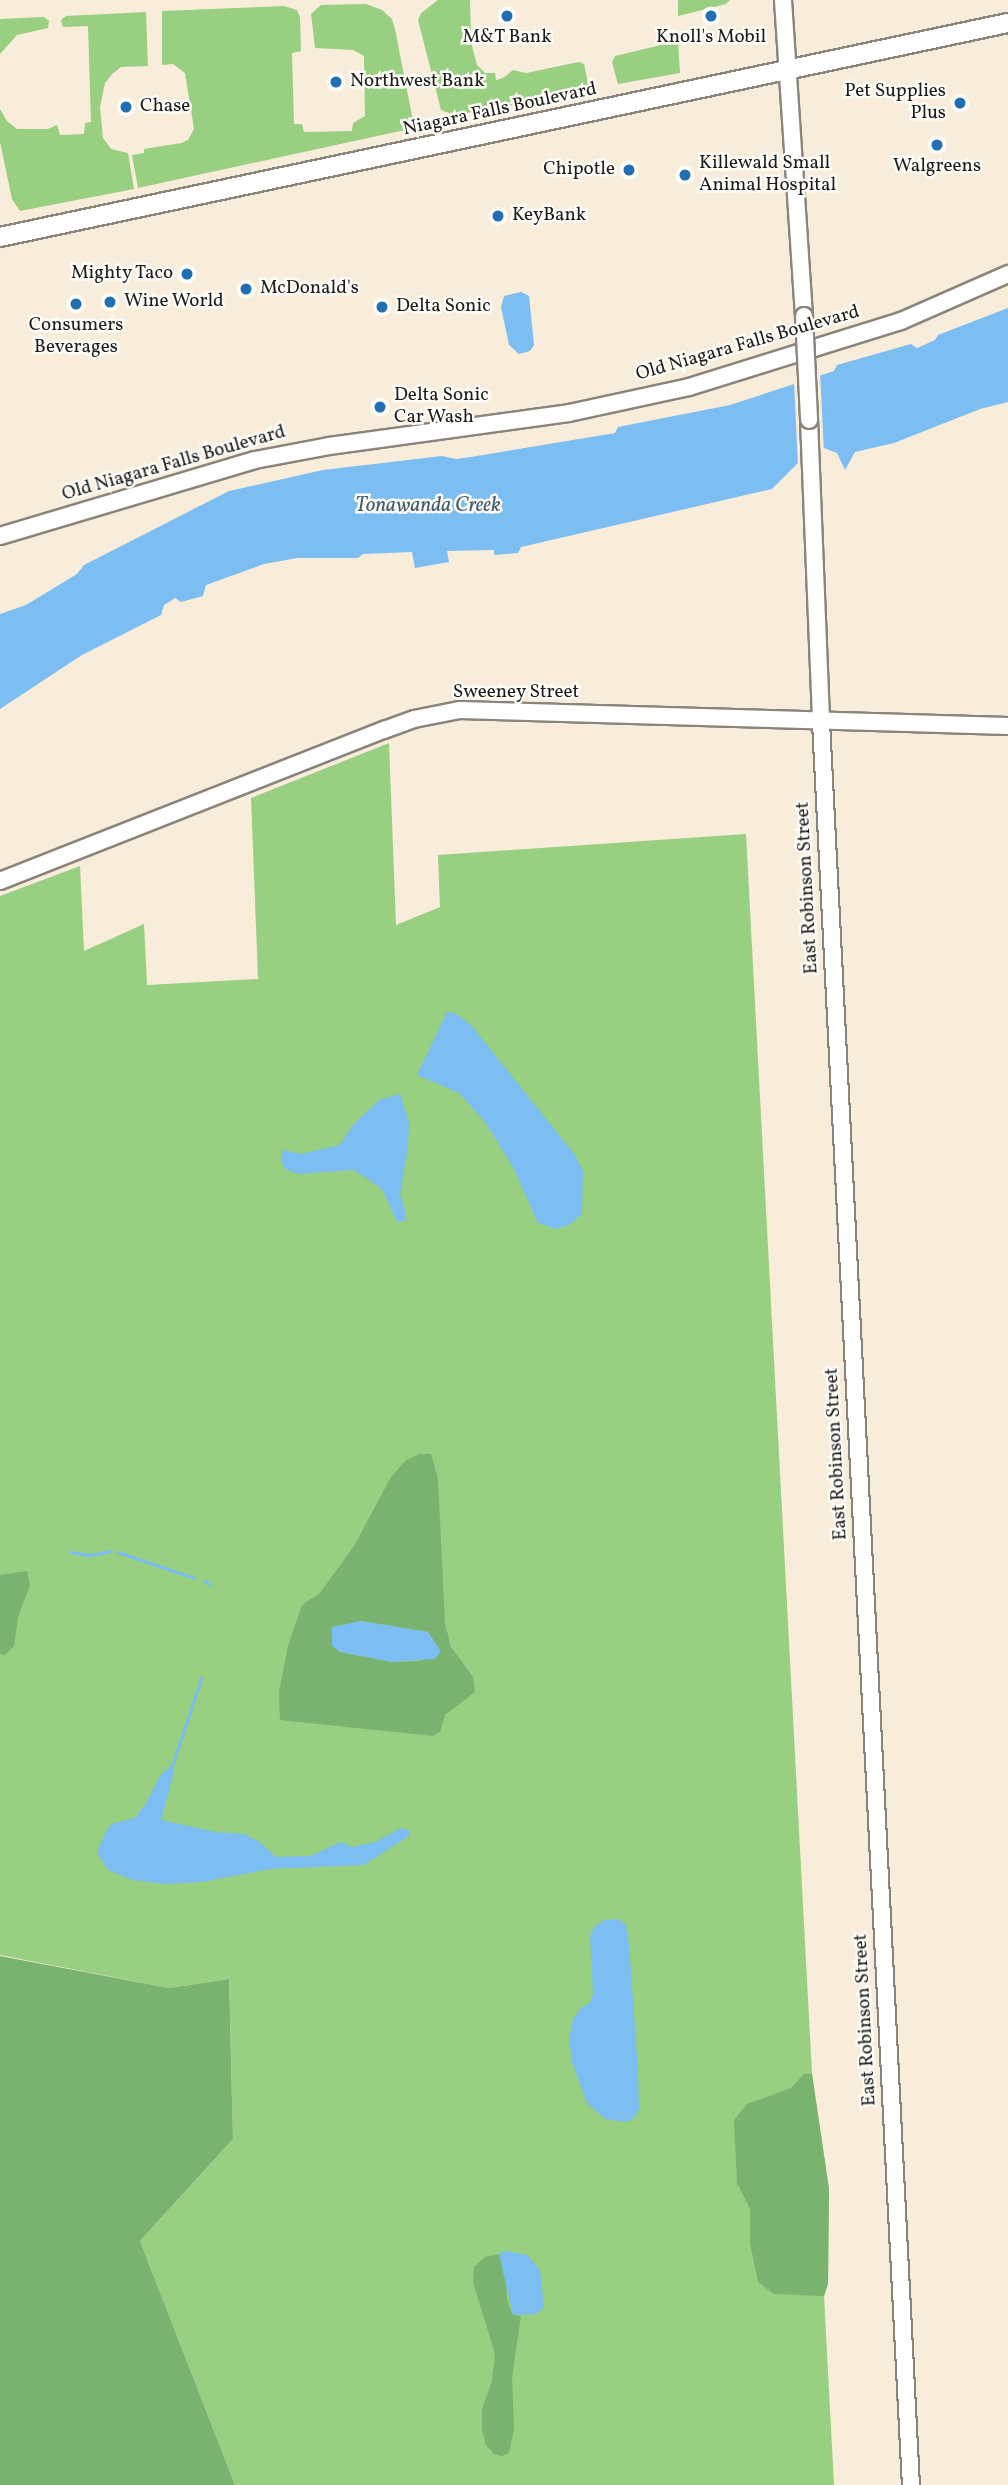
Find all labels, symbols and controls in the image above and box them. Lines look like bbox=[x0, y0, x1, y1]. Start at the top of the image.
marker: M&T Bank bbox=[499, 8, 515, 24]
marker: Knoll's Mobil bbox=[703, 8, 719, 24]
place label: M&T Bank bbox=[462, 27, 552, 49]
place label: Knoll's Mobil bbox=[656, 27, 766, 49]
place label: Northwest Bank bbox=[350, 71, 485, 93]
marker: Northwest Bank bbox=[328, 74, 344, 90]
street label: Niagara Falls Boulevard bbox=[401, 78, 599, 142]
place label: Pet Supplies Plus bbox=[845, 81, 946, 125]
marker: Pet Supplies Plus bbox=[952, 95, 968, 111]
place label: Chase bbox=[140, 96, 190, 118]
marker: Chase bbox=[118, 99, 134, 115]
marker: Walgreens bbox=[929, 137, 945, 153]
place label: Killewald Small Animal Hospital bbox=[699, 153, 836, 197]
place label: Walgreens bbox=[893, 156, 981, 178]
place label: Chipotle bbox=[543, 159, 615, 181]
marker: Chipotle bbox=[621, 162, 637, 178]
marker: Killewald Small Animal Hospital bbox=[677, 167, 693, 183]
place label: KeyBank bbox=[512, 205, 586, 227]
marker: KeyBank bbox=[490, 208, 506, 224]
place label: Mighty Taco bbox=[70, 263, 173, 285]
marker: Mighty Taco bbox=[179, 266, 195, 282]
place label: McDonald's bbox=[260, 278, 359, 300]
marker: McDonald's bbox=[238, 281, 254, 297]
place label: Wine World bbox=[124, 291, 224, 313]
marker: Wine World bbox=[102, 294, 118, 310]
marker: Consumers Beverages bbox=[68, 296, 84, 312]
place label: Delta Sonic bbox=[396, 296, 491, 318]
marker: Delta Sonic bbox=[374, 299, 390, 315]
street label: Old Niagara Falls Boulevard bbox=[634, 301, 862, 387]
place label: Consumers Beverages bbox=[29, 315, 123, 359]
place label: Delta Sonic Car Wash bbox=[394, 385, 489, 429]
marker: Delta Sonic Car Wash bbox=[372, 399, 388, 415]
street label: Old Niagara Falls Boulevard bbox=[60, 421, 288, 507]
water label: Tonawanda Creek bbox=[355, 493, 501, 519]
street label: Sweeney Street bbox=[452, 682, 580, 704]
street label: East Robinson Street bbox=[792, 801, 824, 975]
street label: East Robinson Street bbox=[821, 1367, 853, 1541]
street label: East Robinson Street bbox=[850, 1933, 882, 2107]

